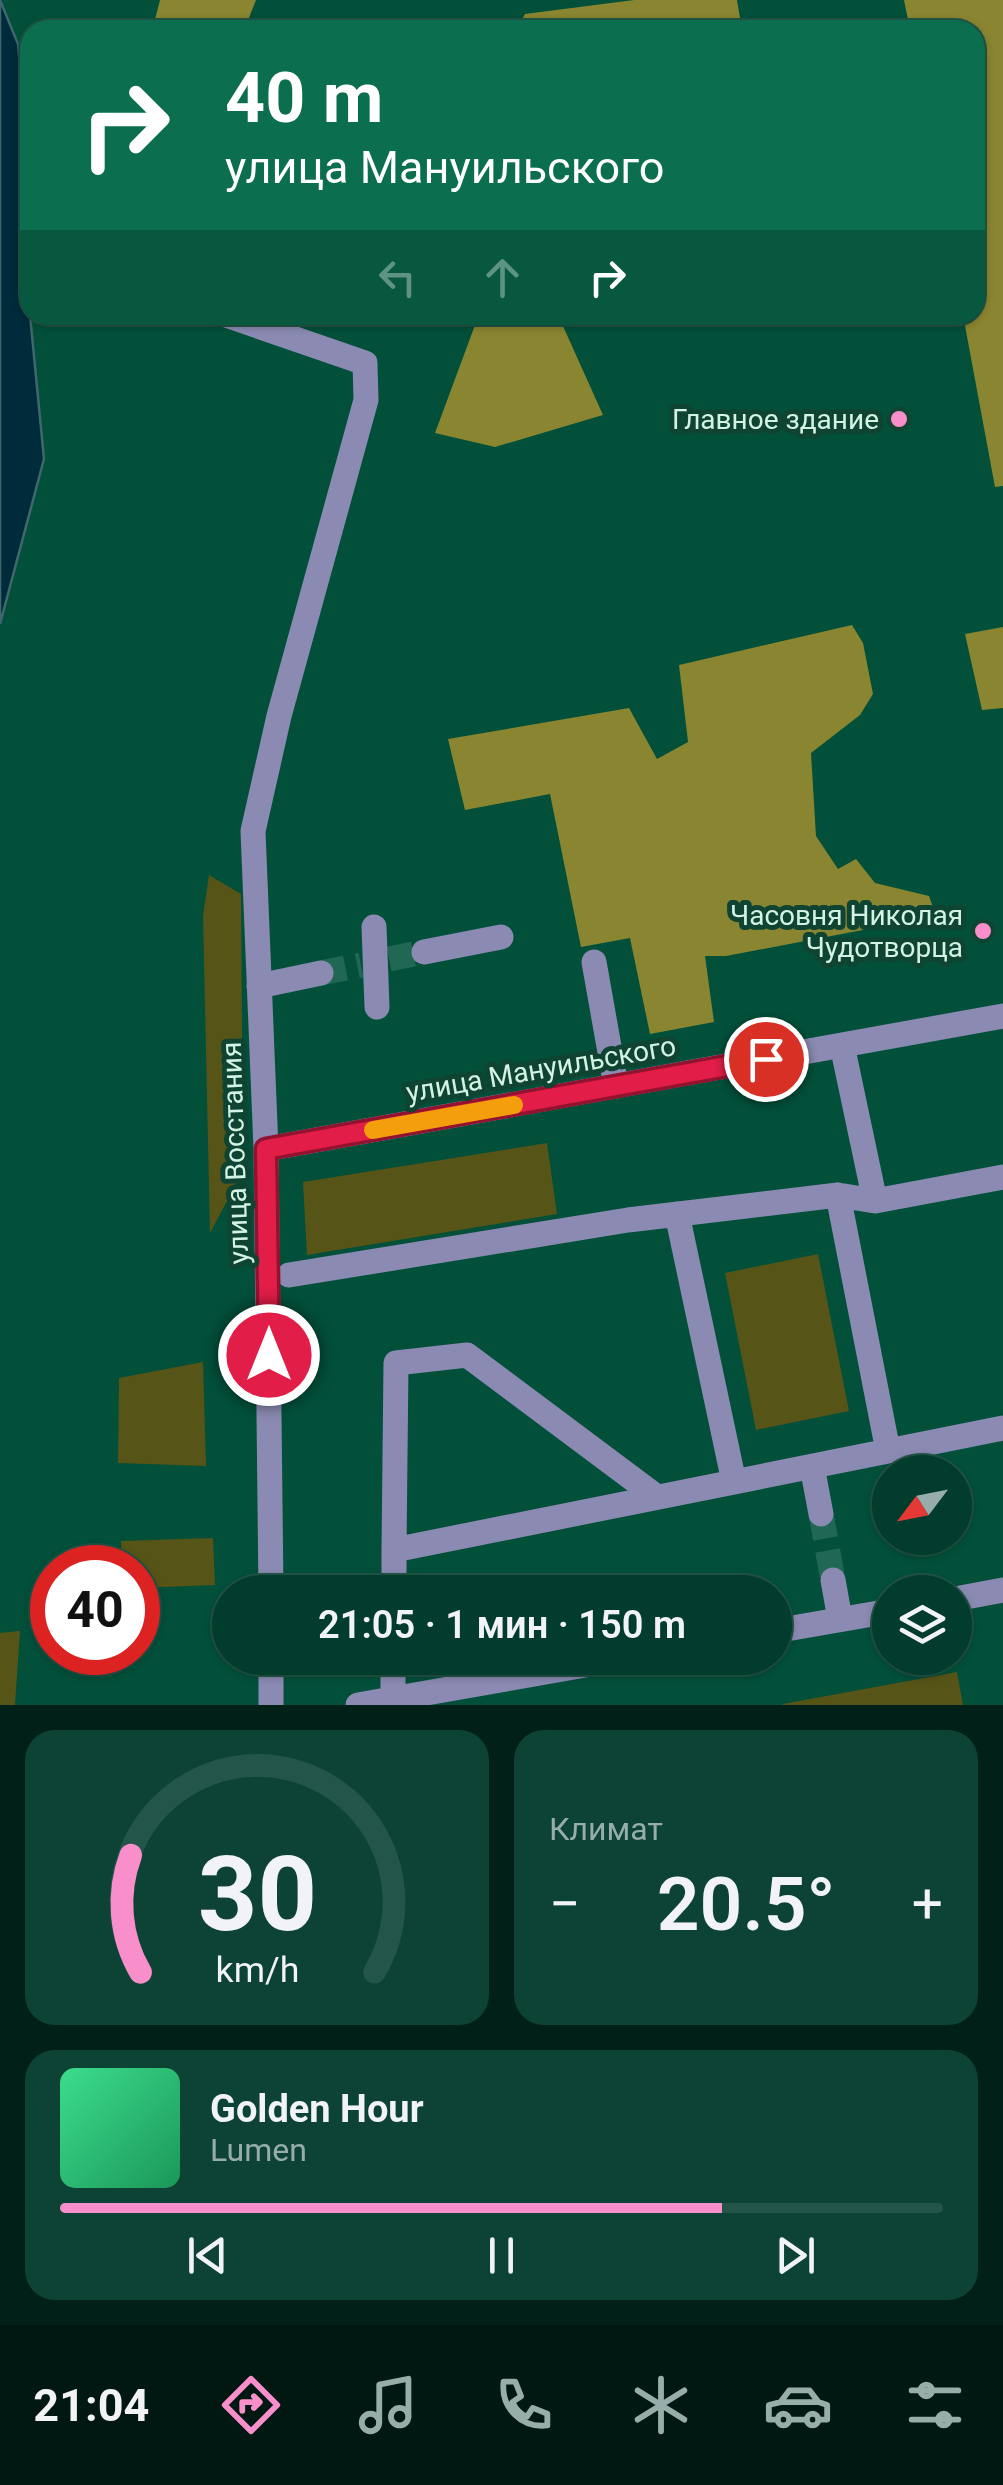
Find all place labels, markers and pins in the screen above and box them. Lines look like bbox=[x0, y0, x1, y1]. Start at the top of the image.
place label: Главное здание bbox=[672, 403, 879, 436]
marker: Главное здание bbox=[888, 408, 910, 430]
place label: Часовня Николая Чудотворца bbox=[730, 899, 963, 964]
marker: Часовня Николая Чудотворца bbox=[972, 920, 994, 942]
pin bbox=[724, 1017, 809, 1102]

